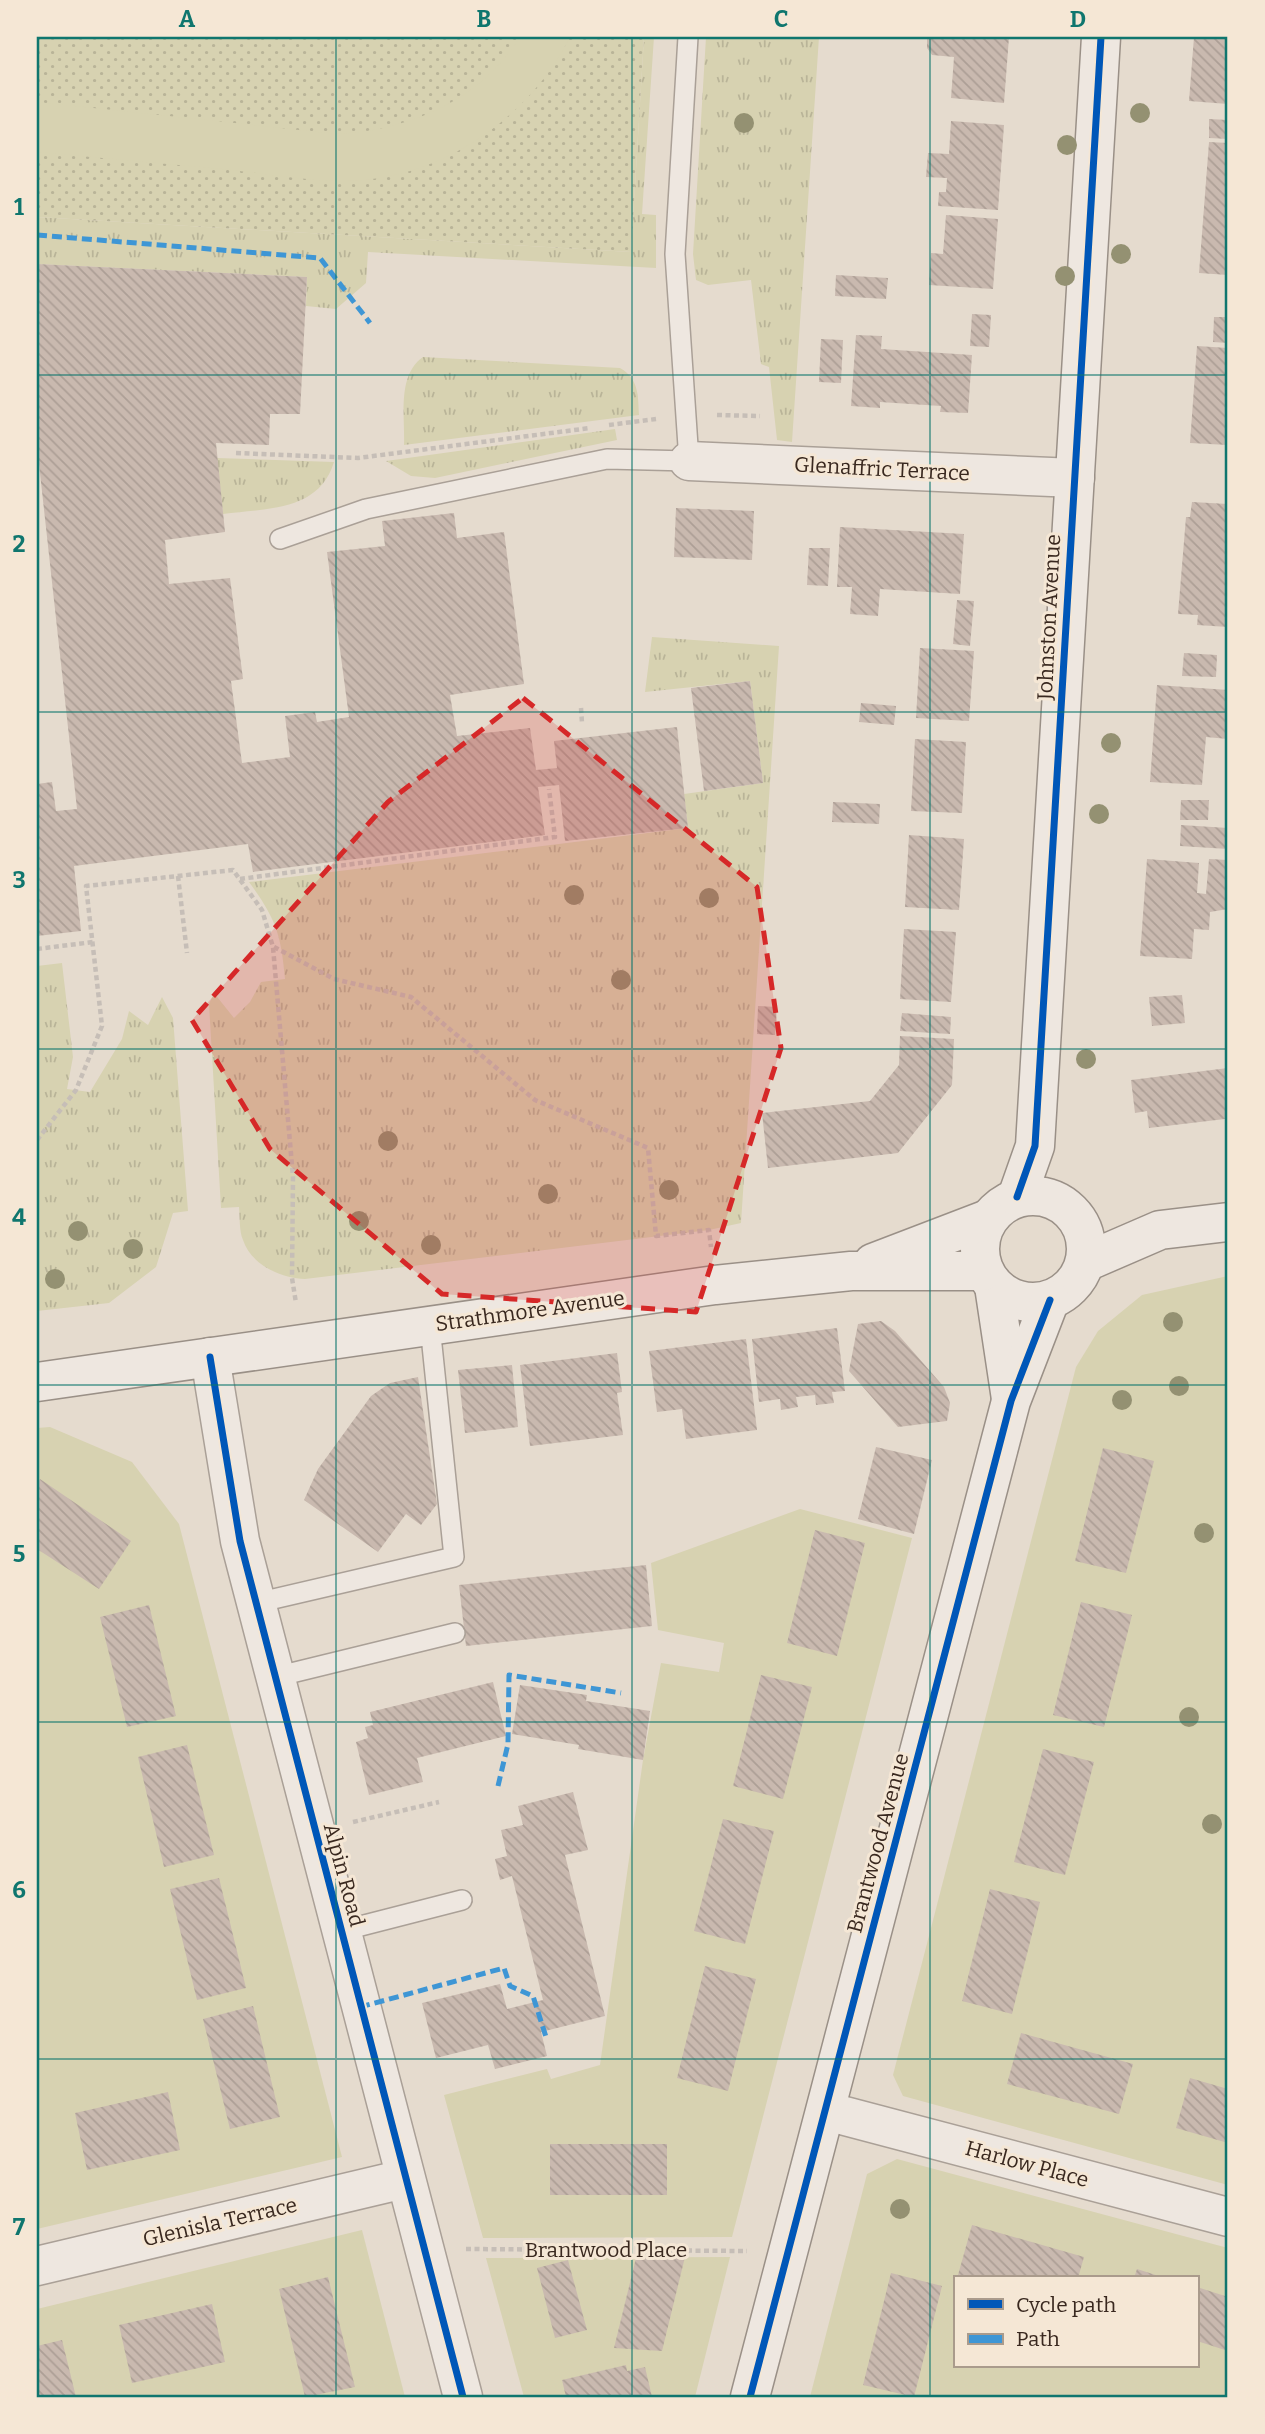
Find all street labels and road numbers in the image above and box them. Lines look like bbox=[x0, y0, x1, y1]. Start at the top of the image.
street label: Glenaffric Terrace bbox=[793, 451, 971, 487]
street label: Johnston Avenue bbox=[1032, 534, 1066, 701]
street label: Strathmore Avenue bbox=[434, 1285, 626, 1337]
street label: Brantwood Avenue bbox=[842, 1750, 914, 1936]
street label: Alpin Road bbox=[318, 1820, 370, 1930]
street label: Harlow Place bbox=[962, 2135, 1092, 2193]
street label: Glenisla Terrace bbox=[140, 2192, 300, 2252]
street label: Brantwood Place bbox=[525, 2237, 687, 2263]

